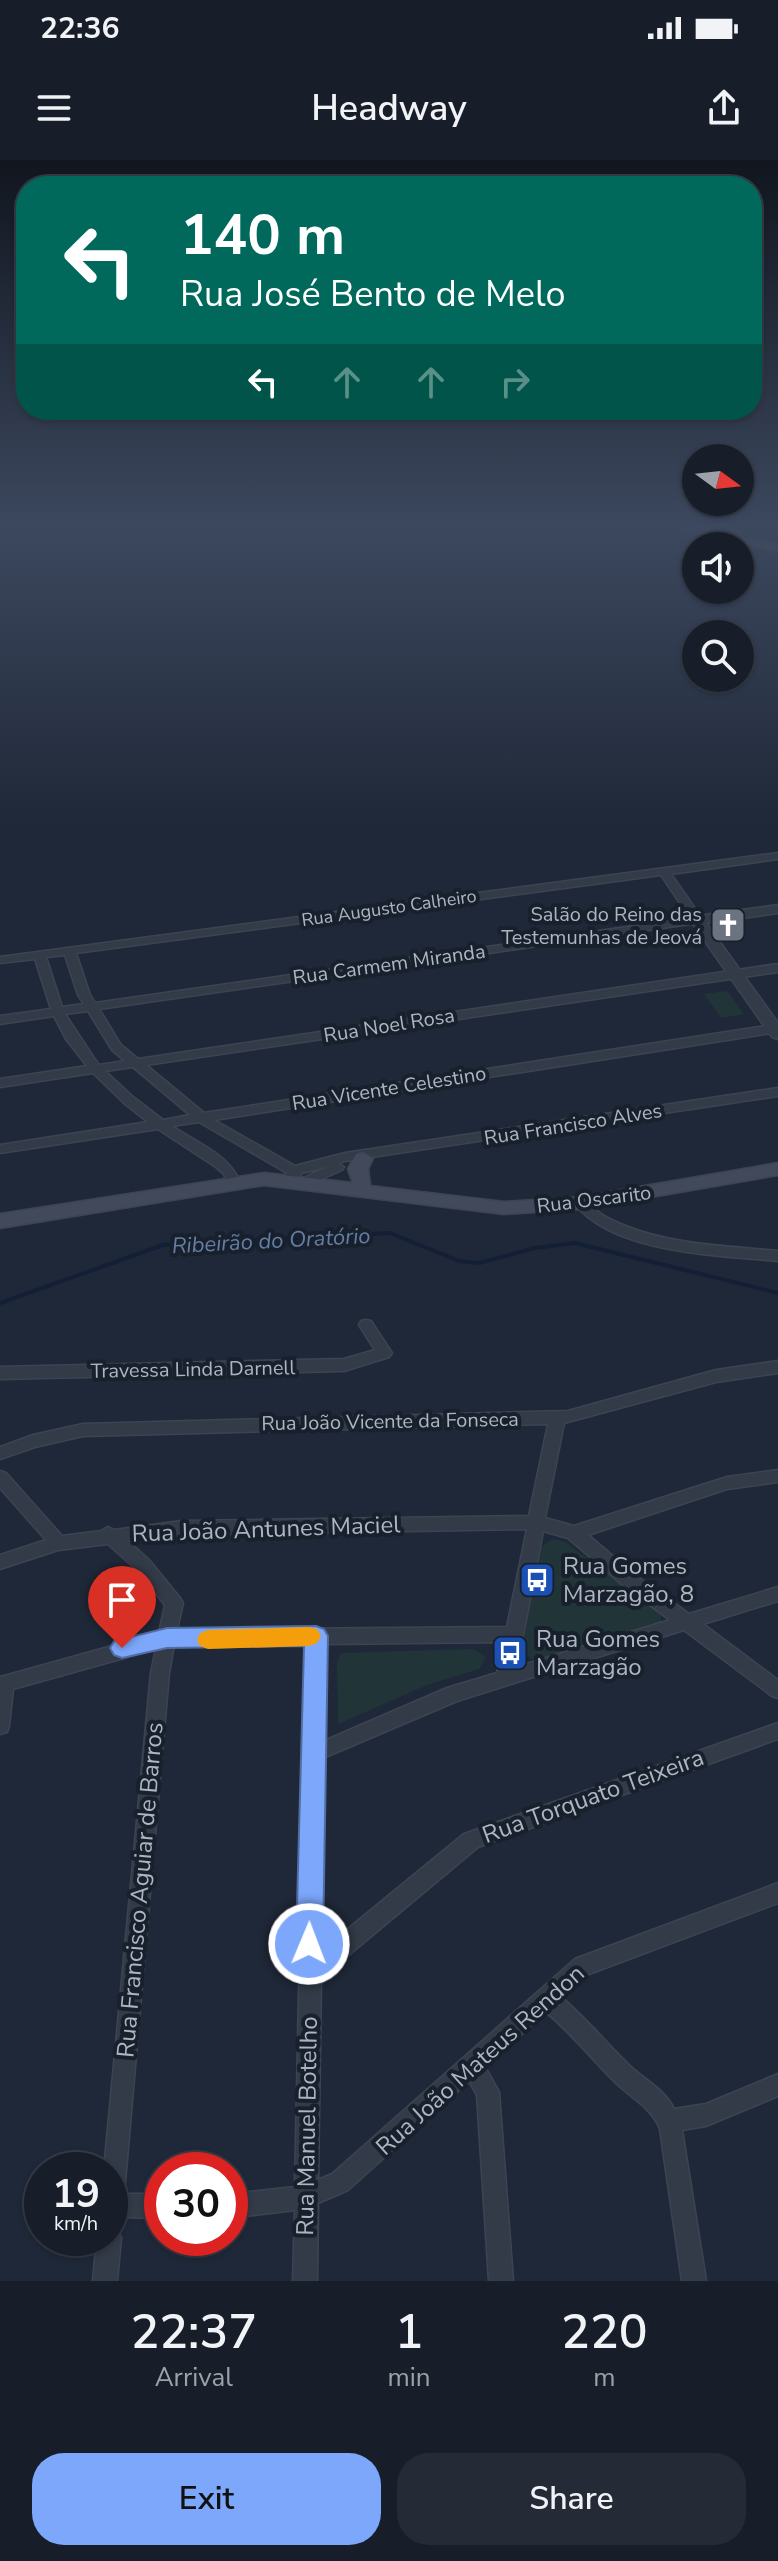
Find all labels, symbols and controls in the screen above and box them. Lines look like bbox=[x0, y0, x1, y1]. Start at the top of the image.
text: 22:36 bbox=[40, 8, 119, 49]
text: Headway bbox=[311, 84, 467, 133]
icon: menu bbox=[32, 86, 76, 130]
icon: share bbox=[702, 86, 746, 130]
text: 140 m bbox=[180, 197, 345, 274]
icon: left bbox=[48, 208, 152, 312]
text: Rua José Bento de Melo bbox=[180, 270, 565, 319]
icon: left bbox=[241, 360, 285, 404]
icon: ahead bbox=[325, 360, 369, 404]
icon: ahead bbox=[409, 360, 453, 404]
icon: right bbox=[493, 360, 537, 404]
north arrow bbox=[682, 444, 754, 516]
map controls bbox=[682, 444, 754, 692]
button: sound bbox=[682, 532, 754, 604]
button: search bbox=[682, 620, 754, 692]
street label: Rua Augusto Calheiro bbox=[300, 884, 478, 932]
place label: Salão do Reino das Testemunhas de Jeová bbox=[501, 901, 702, 951]
church icon: Salão do Reino das Testemunhas de Jeová bbox=[709, 906, 747, 944]
street label: Rua Carmem Miranda bbox=[291, 938, 487, 991]
street label: Rua Noel Rosa bbox=[322, 1002, 457, 1049]
street label: Rua Vicente Celestino bbox=[290, 1060, 488, 1117]
street label: Rua Francisco Alves bbox=[482, 1097, 664, 1152]
street label: Rua Oscarito bbox=[535, 1179, 653, 1220]
water label: Ribeirão do Oratório bbox=[171, 1221, 371, 1261]
street label: Travessa Linda Darnell bbox=[91, 1354, 296, 1385]
street label: Rua João Vicente da Fonseca bbox=[261, 1406, 519, 1437]
street label: Rua João Antunes Maciel bbox=[131, 1508, 401, 1550]
place label: Rua Gomes Marzagão, 8 bbox=[563, 1550, 694, 1610]
bus stop icon: Rua Gomes Marzagão, 8 bbox=[518, 1561, 556, 1599]
pin bbox=[88, 1566, 156, 1648]
icon: arrive bbox=[100, 1578, 144, 1622]
place label: Rua Gomes Marzagão bbox=[536, 1623, 660, 1683]
bus stop icon: Rua Gomes Marzagão bbox=[491, 1634, 529, 1672]
street label: Rua Francisco Aguiar de Barros bbox=[109, 1721, 171, 2059]
street label: Rua Torquato Teixeira bbox=[478, 1741, 708, 1851]
position arrow bbox=[267, 1902, 351, 1986]
street label: Rua João Mateus Rendon bbox=[369, 1958, 591, 2162]
street label: Rua Manuel Botelho bbox=[289, 2016, 325, 2236]
speed limit sign: 30 bbox=[144, 2152, 248, 2256]
text: 19 bbox=[52, 2167, 100, 2221]
text: km/h bbox=[54, 2210, 98, 2237]
text: 22:37 bbox=[130, 2299, 257, 2365]
text: 1 bbox=[395, 2299, 423, 2365]
text: 220 bbox=[561, 2299, 648, 2365]
text: Arrival bbox=[155, 2360, 233, 2395]
text: min bbox=[388, 2360, 431, 2395]
text: m bbox=[593, 2360, 615, 2395]
button: Exit bbox=[32, 2453, 381, 2545]
button: Share bbox=[397, 2453, 746, 2545]

